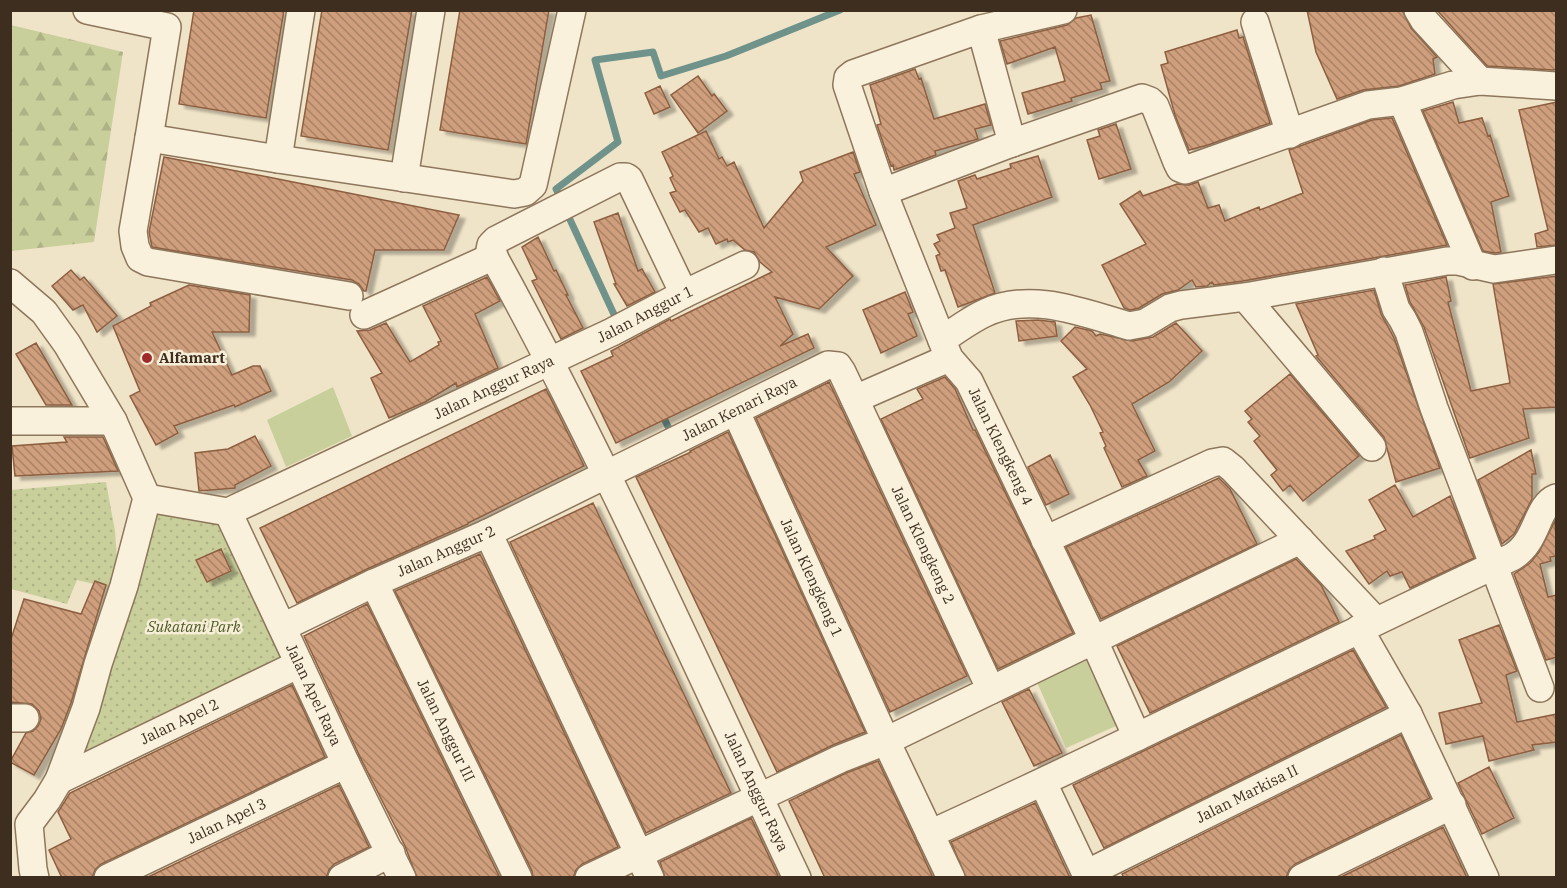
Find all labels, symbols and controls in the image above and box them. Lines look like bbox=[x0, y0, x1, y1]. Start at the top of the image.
street label: Jalan Anggur 1 bbox=[594, 281, 696, 347]
place label: Alfamart bbox=[159, 348, 225, 367]
marker: Alfamart bbox=[140, 351, 154, 365]
street label: Jalan Anggur Raya bbox=[431, 351, 557, 423]
street label: Jalan Kenari Raya bbox=[679, 372, 800, 445]
street label: Jalan Klengkeng 4 bbox=[965, 384, 1037, 508]
street label: Jalan Klengkeng 2 bbox=[888, 482, 959, 607]
street label: Jalan Klengkeng 1 bbox=[777, 515, 847, 640]
street label: Jalan Anggur 2 bbox=[394, 521, 498, 581]
park label: Sukatani Park bbox=[146, 617, 241, 636]
street label: Jalan Apel Raya bbox=[282, 641, 346, 749]
street label: Jalan Anggur III bbox=[413, 676, 480, 785]
street label: Jalan Apel 2 bbox=[137, 694, 222, 748]
street label: Jalan Anggur Raya bbox=[721, 728, 793, 855]
street label: Jalan Markisa II bbox=[1193, 760, 1301, 827]
street label: Jalan Apel 3 bbox=[184, 794, 269, 848]

